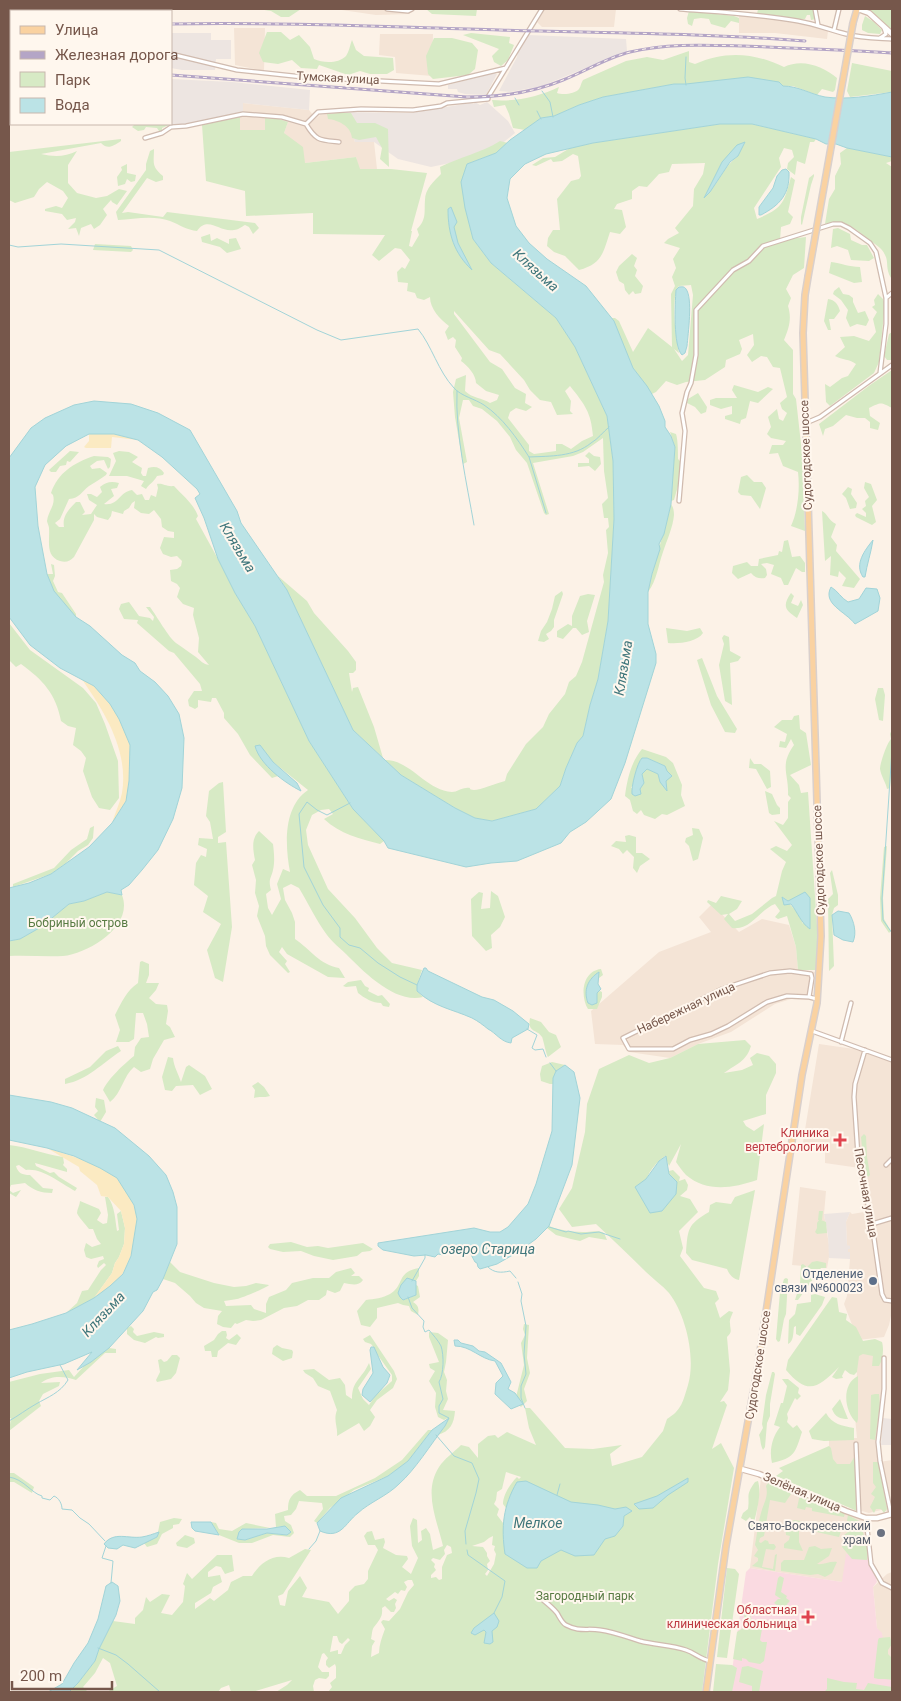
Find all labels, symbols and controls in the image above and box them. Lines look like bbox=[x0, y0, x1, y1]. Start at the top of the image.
legend bbox=[10, 10, 172, 125]
text: Улица bbox=[55, 21, 98, 39]
text: Железная дорога bbox=[55, 46, 178, 64]
street label: Тумская улица bbox=[296, 69, 380, 87]
text: Парк bbox=[55, 71, 90, 89]
text: Вода bbox=[55, 96, 90, 114]
water label: Клязьма bbox=[510, 245, 562, 295]
street label: Судогодское шоссе bbox=[797, 400, 815, 510]
water label: Клязьма bbox=[217, 519, 259, 575]
water label: Клязьма bbox=[611, 639, 635, 697]
street label: Судогодское шоссе bbox=[810, 805, 828, 915]
park label: Бобриный остров bbox=[28, 916, 128, 930]
street label: Набережная улица bbox=[635, 979, 737, 1037]
place label: Клиника вертебрологии bbox=[745, 1126, 829, 1154]
marker: Клиника вертебрологии bbox=[833, 1133, 847, 1147]
street label: Песочная улица bbox=[851, 1147, 881, 1239]
water label: озеро Старица bbox=[441, 1241, 535, 1257]
place label: Отделение связи №600023 bbox=[774, 1267, 863, 1295]
marker: Отделение связи №600023 bbox=[867, 1275, 879, 1287]
water label: Клязьма bbox=[78, 1288, 128, 1340]
street label: Судогодское шоссе bbox=[742, 1310, 774, 1420]
street label: Зелёная улица bbox=[761, 1469, 843, 1515]
water label: Мелкое bbox=[513, 1515, 563, 1531]
place label: Свято-Воскресенский храм bbox=[748, 1519, 871, 1547]
marker: Свято-Воскресенский храм bbox=[875, 1527, 887, 1539]
park label: Загородный парк bbox=[536, 1589, 635, 1603]
place label: Областная клиническая больница bbox=[667, 1603, 797, 1631]
marker: Областная клиническая больница bbox=[801, 1610, 815, 1624]
scale bar bbox=[12, 1658, 112, 1690]
text: 200 m bbox=[20, 1667, 62, 1685]

